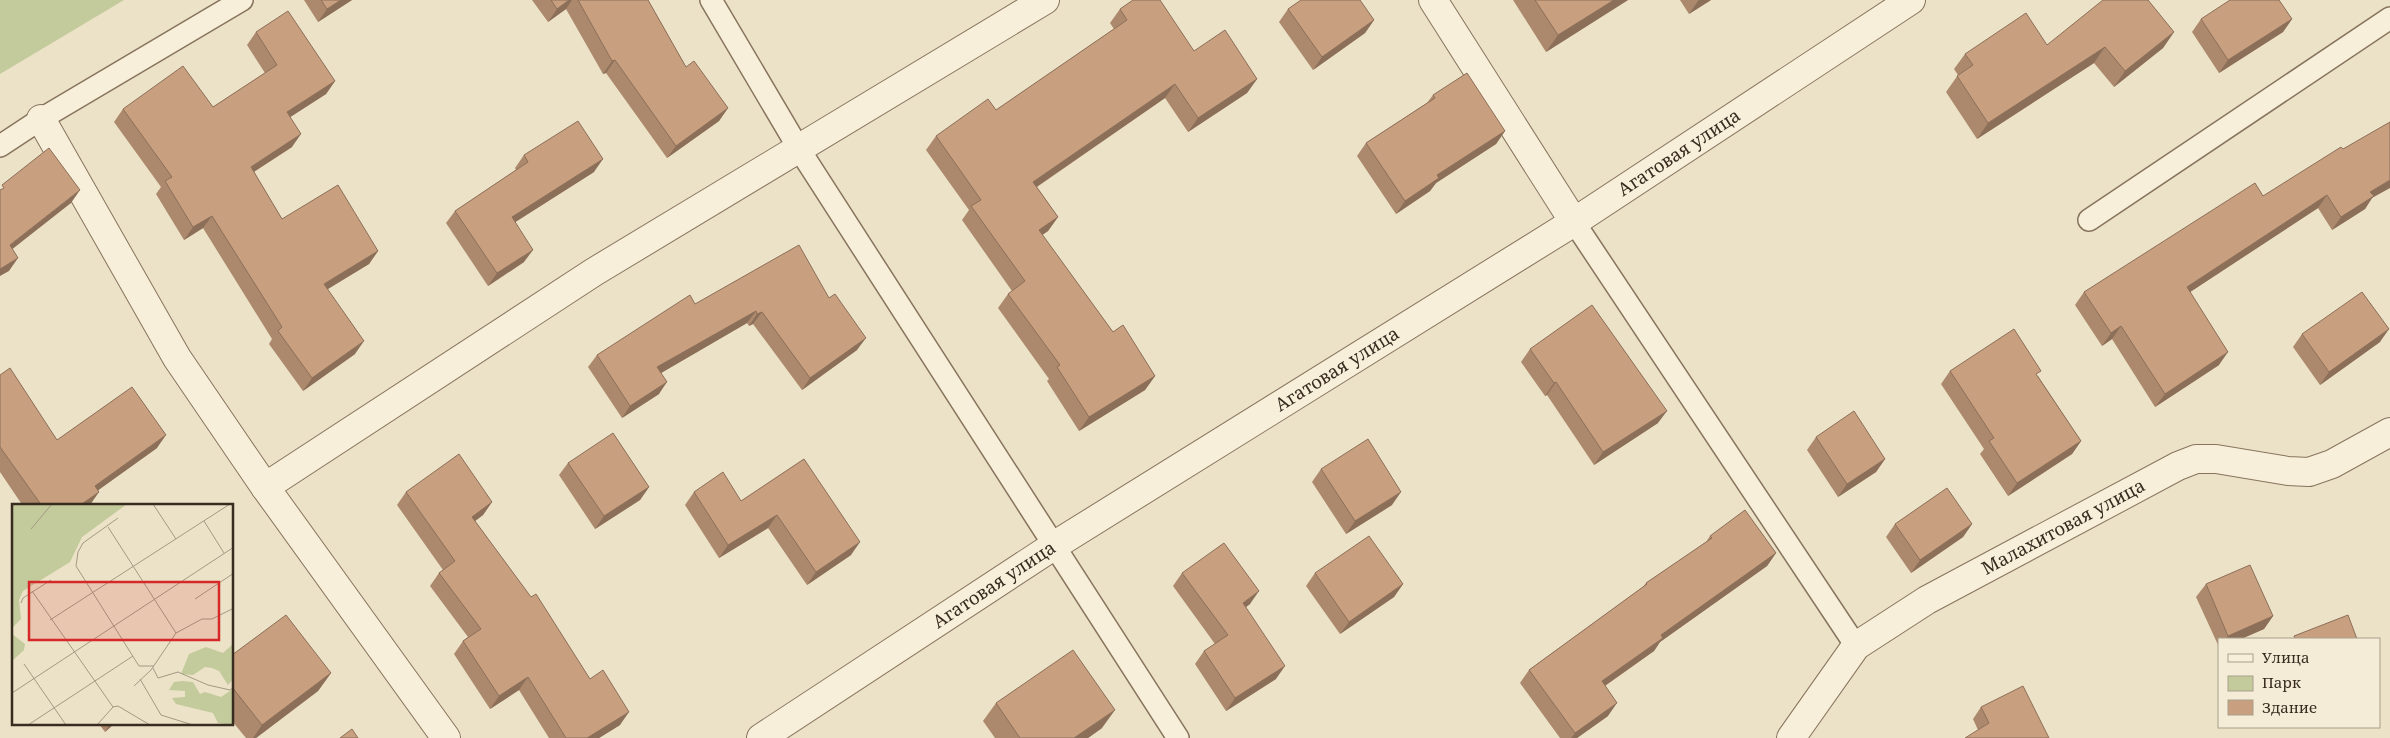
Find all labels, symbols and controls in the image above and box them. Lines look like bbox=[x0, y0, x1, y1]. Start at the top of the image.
street label: Агатовая улица bbox=[1613, 103, 1745, 201]
street label: Агатовая улица bbox=[1270, 321, 1403, 416]
street label: Малахитовая улица bbox=[1977, 473, 2149, 580]
inset map bbox=[12, 504, 234, 726]
street label: Агатовая улица bbox=[928, 535, 1060, 633]
legend bbox=[2218, 638, 2380, 728]
text: Улица bbox=[2262, 647, 2310, 667]
text: Парк bbox=[2262, 672, 2301, 692]
text: Здание bbox=[2262, 697, 2317, 717]

